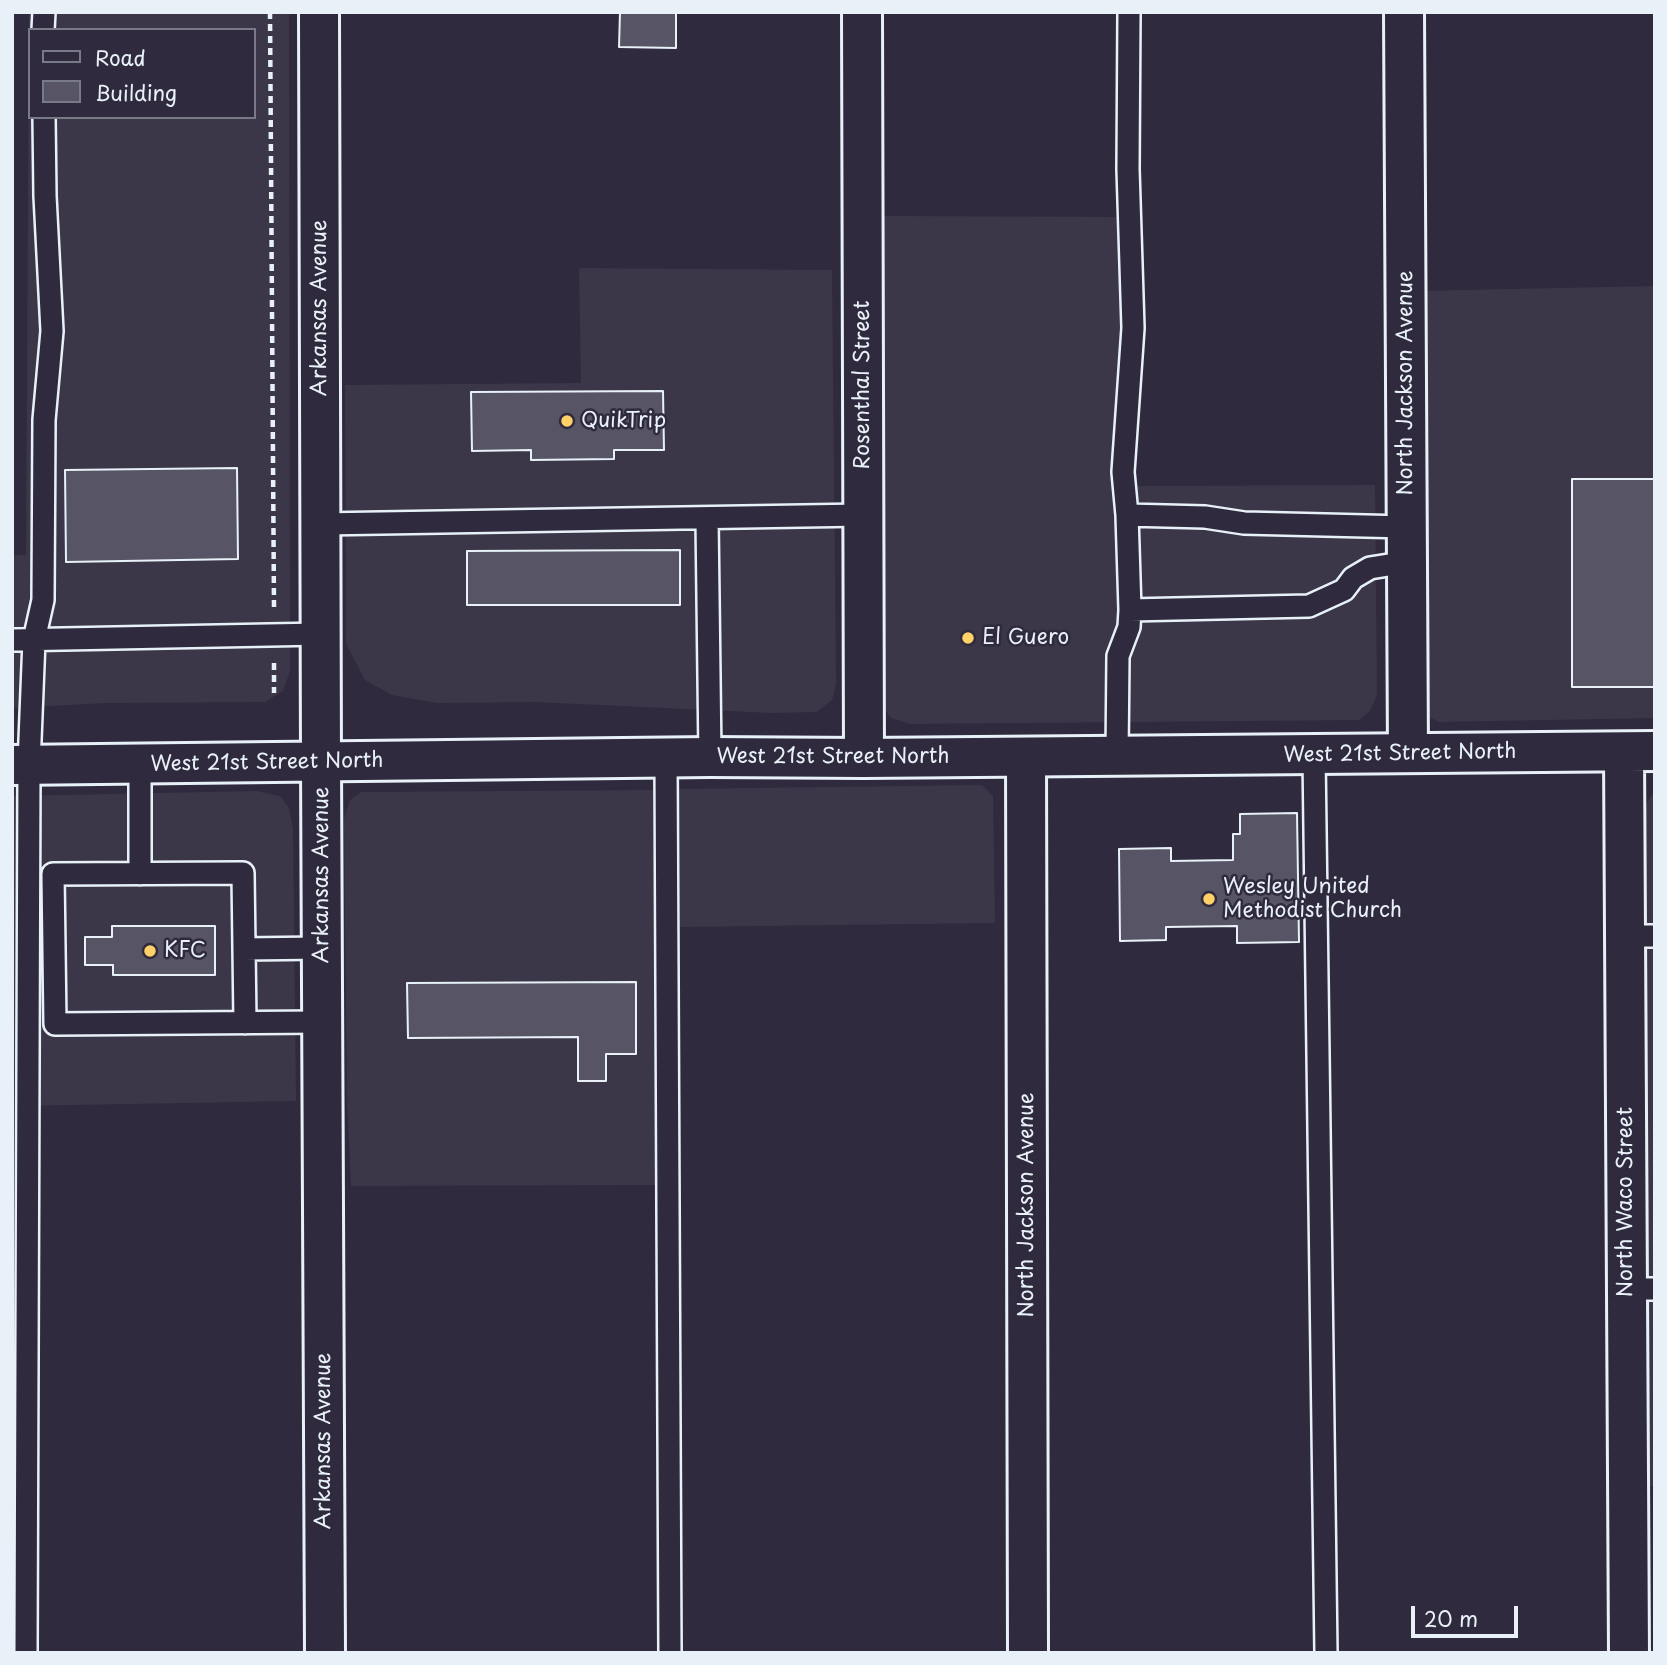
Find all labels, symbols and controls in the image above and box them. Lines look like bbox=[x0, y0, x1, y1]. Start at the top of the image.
legend bbox=[28, 28, 256, 119]
text: Road bbox=[95, 41, 146, 73]
text: Building bbox=[95, 76, 177, 108]
street label: Arkansas Avenue bbox=[307, 220, 333, 396]
street label: North Jackson Avenue bbox=[1393, 271, 1419, 495]
street label: Rosenthal Street bbox=[850, 300, 876, 470]
place label: QuikTrip bbox=[581, 408, 666, 434]
marker: QuikTrip bbox=[559, 413, 575, 429]
place label: El Guero bbox=[982, 625, 1069, 651]
marker: El Guero bbox=[960, 630, 976, 646]
street label: West 21st Street North bbox=[1283, 739, 1517, 769]
street label: West 21st Street North bbox=[716, 744, 950, 770]
street label: West 21st Street North bbox=[150, 748, 384, 778]
street label: Arkansas Avenue bbox=[309, 787, 335, 963]
place label: Wesley United Methodist Church bbox=[1223, 874, 1402, 924]
marker: Wesley United Methodist Church bbox=[1201, 891, 1217, 907]
place label: KFC bbox=[164, 938, 206, 964]
marker: KFC bbox=[142, 943, 158, 959]
street label: North Jackson Avenue bbox=[1014, 1093, 1040, 1317]
street label: North Waco Street bbox=[1613, 1107, 1639, 1297]
street label: Arkansas Avenue bbox=[311, 1353, 337, 1529]
scale bar bbox=[1415, 1592, 1522, 1636]
text: 20 m bbox=[1424, 1602, 1478, 1634]

